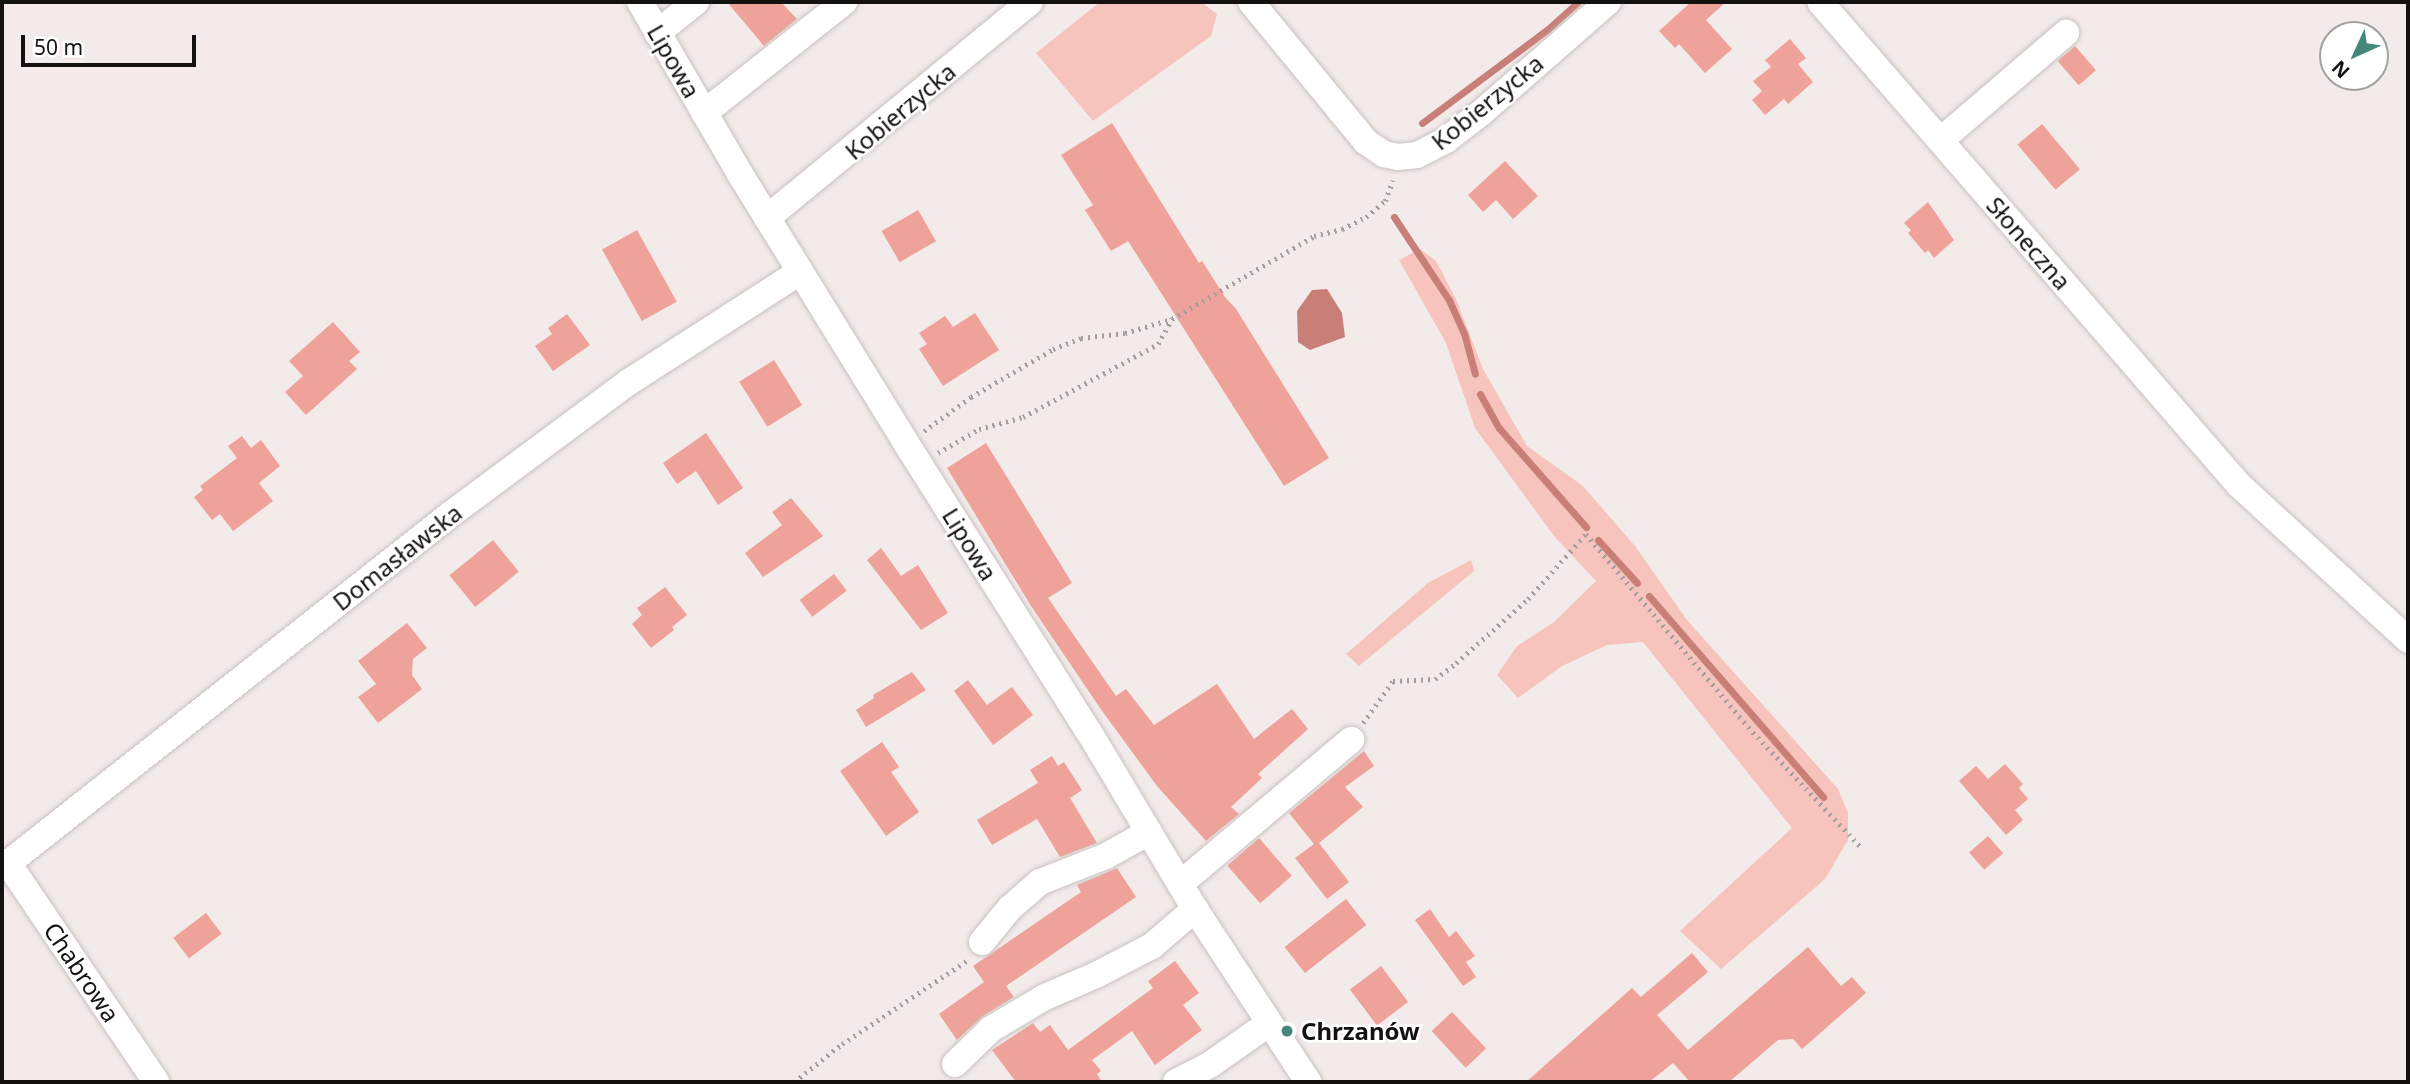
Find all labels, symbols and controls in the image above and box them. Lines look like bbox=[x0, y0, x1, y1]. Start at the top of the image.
street label: Lipowa bbox=[642, 19, 706, 103]
scale bar bbox=[24, 21, 200, 65]
north arrow bbox=[2319, 21, 2389, 91]
text: 50 m bbox=[34, 33, 83, 61]
street label: Kobierzycka bbox=[1425, 48, 1549, 156]
text: N bbox=[2326, 55, 2355, 84]
street label: Kobierzycka bbox=[839, 57, 961, 165]
street label: Słoneczna bbox=[1981, 191, 2077, 295]
street label: Domasławska bbox=[327, 498, 467, 616]
street label: Lipowa bbox=[937, 502, 1003, 586]
street label: Chabrowa bbox=[38, 917, 126, 1027]
place label: Chrzanów bbox=[1301, 1017, 1420, 1045]
marker: Chrzanów bbox=[1279, 1023, 1295, 1039]

